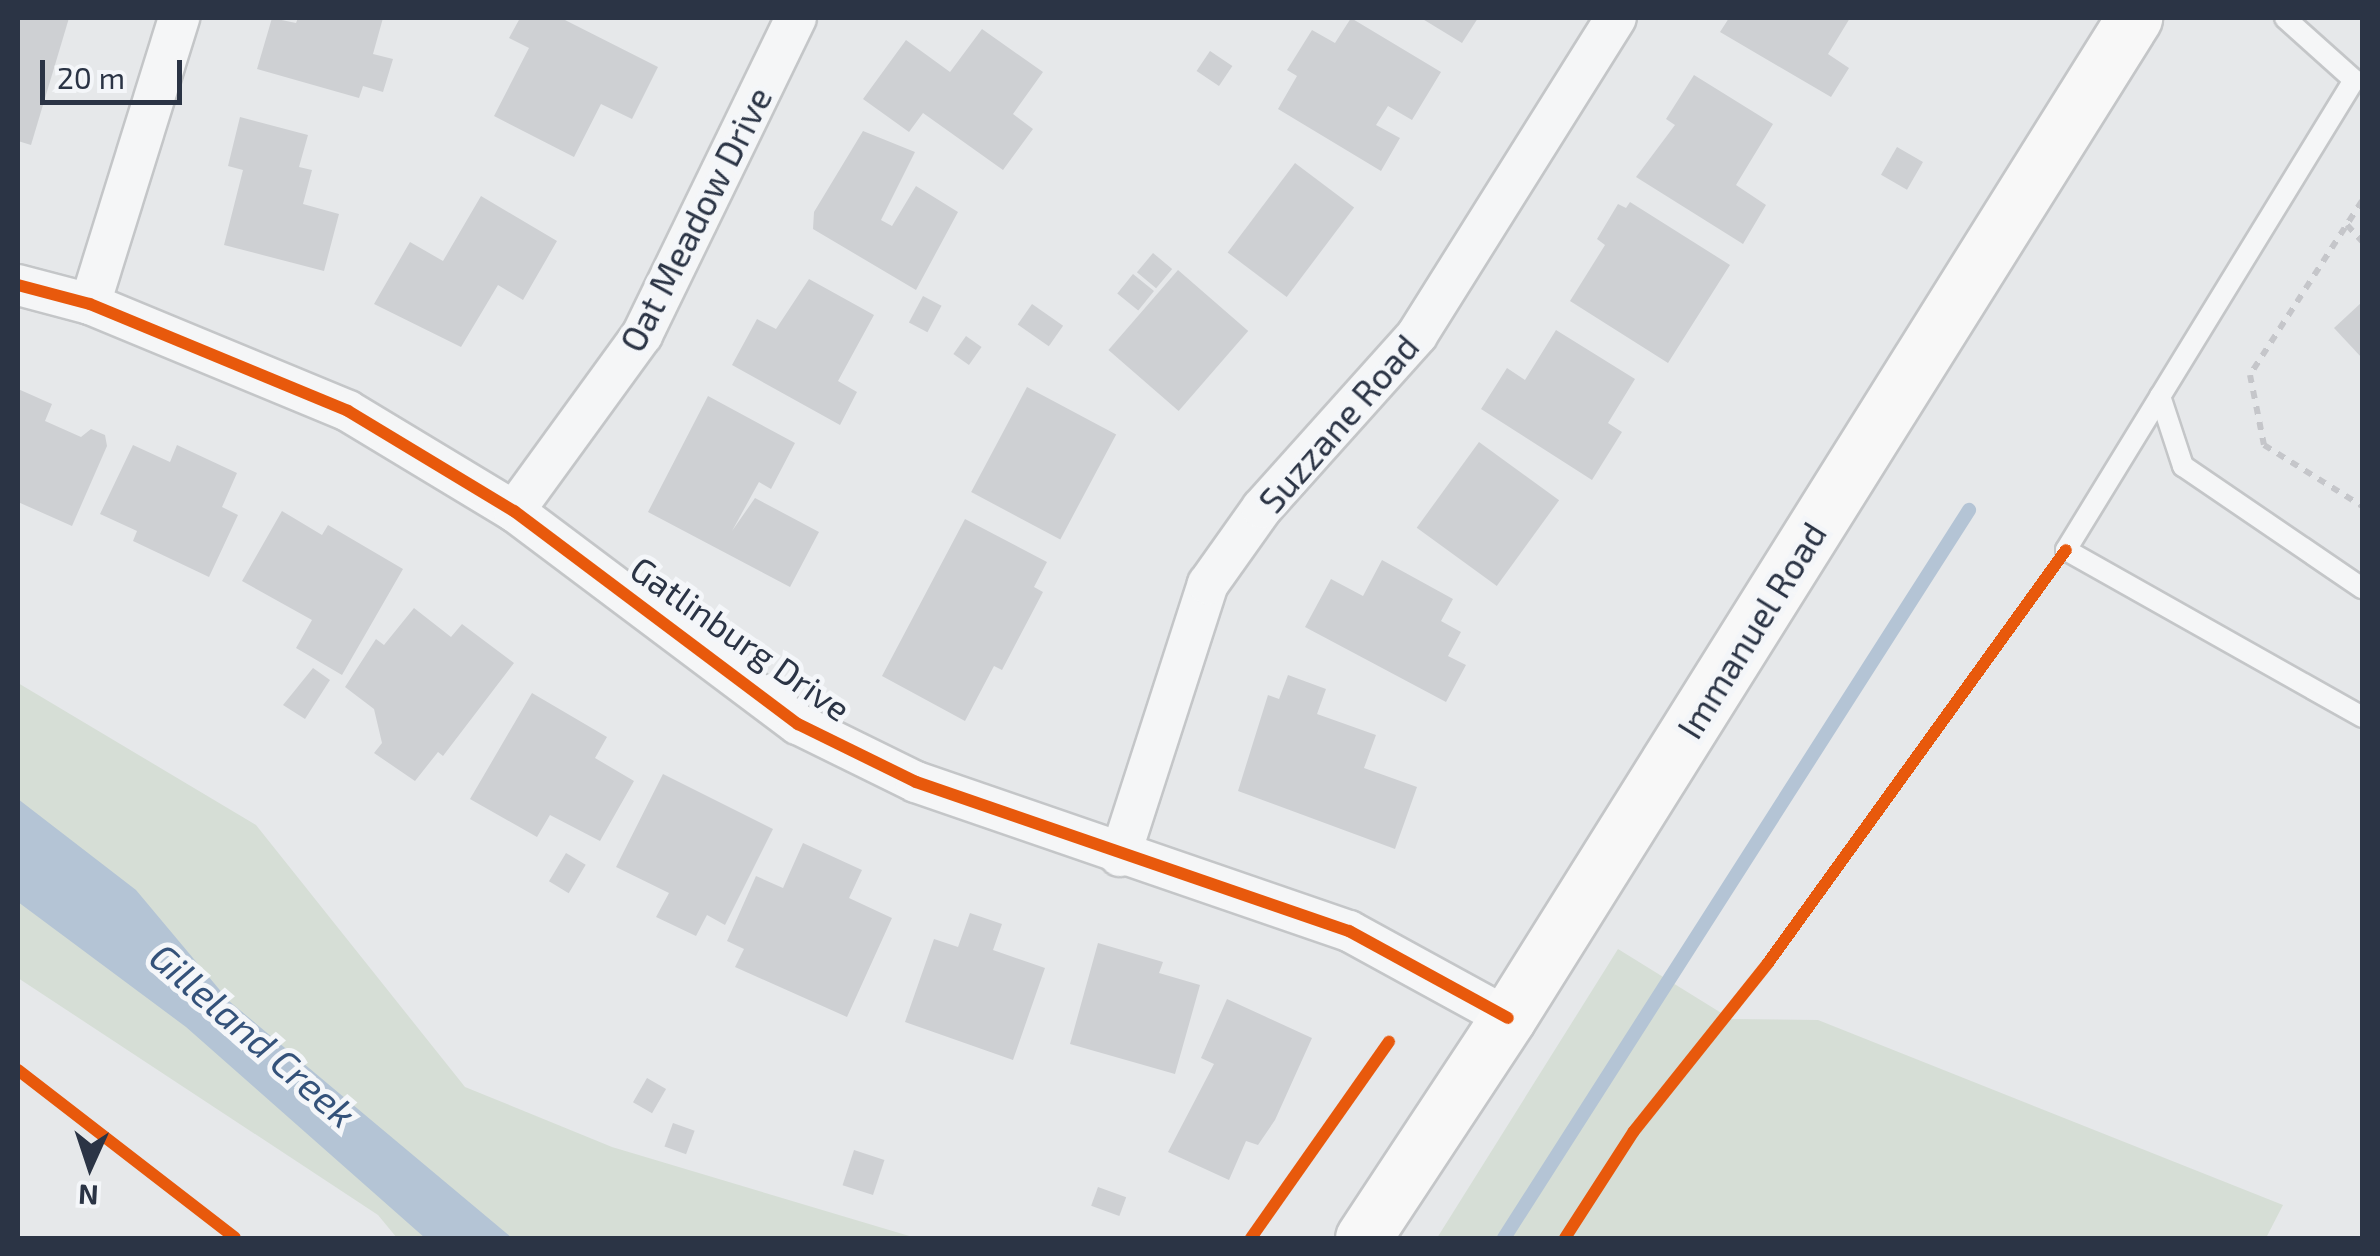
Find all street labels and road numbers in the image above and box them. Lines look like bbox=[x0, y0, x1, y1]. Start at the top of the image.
street label: Oat Meadow Drive bbox=[610, 79, 780, 359]
street label: Suzzane Road bbox=[1249, 325, 1427, 521]
street label: Immanuel Road bbox=[1668, 514, 1834, 746]
street label: Gatlinburg Drive bbox=[623, 547, 859, 729]

